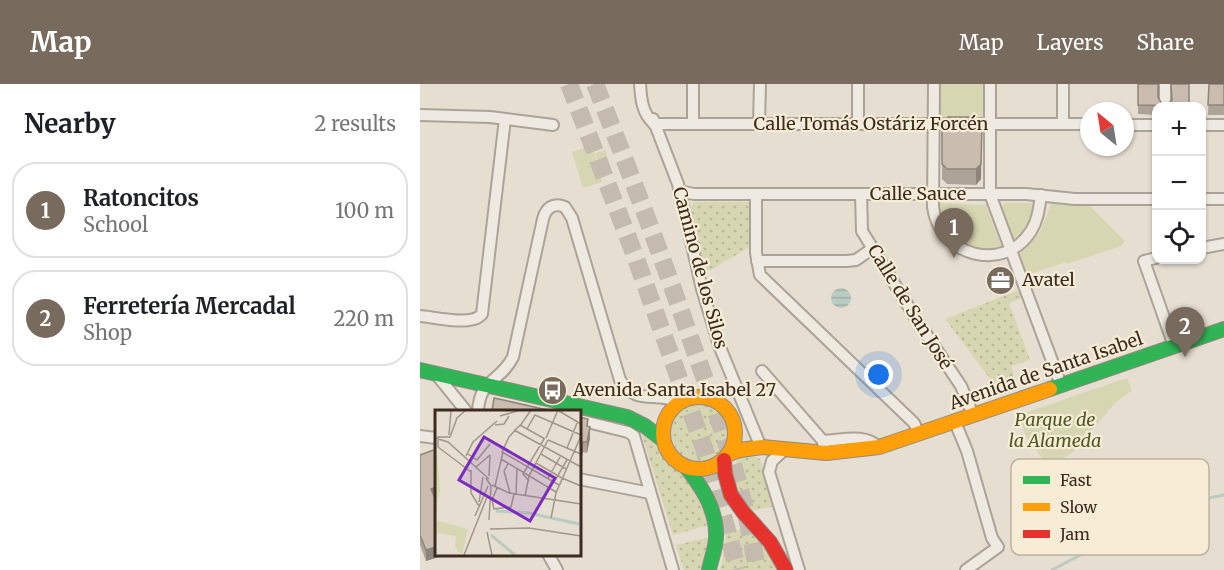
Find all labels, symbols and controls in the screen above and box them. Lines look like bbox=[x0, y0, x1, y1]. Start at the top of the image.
text: Map bbox=[30, 24, 92, 60]
text: Map bbox=[959, 29, 1004, 56]
text: Layers bbox=[1037, 29, 1104, 56]
text: Share bbox=[1137, 29, 1194, 56]
north arrow bbox=[1080, 102, 1134, 156]
map controls bbox=[1152, 102, 1206, 264]
button: + bbox=[1152, 102, 1206, 156]
text: Nearby bbox=[24, 107, 116, 140]
text: 2 results bbox=[314, 111, 396, 136]
street label: Calle Tomás Ostáriz Forcén bbox=[754, 112, 988, 135]
button: − bbox=[1152, 156, 1206, 210]
street label: Calle Sauce bbox=[870, 182, 966, 205]
text: Ratoncitos bbox=[83, 184, 199, 212]
street label: Camino de los Silos bbox=[668, 184, 733, 352]
text: 1 bbox=[41, 198, 50, 223]
text: 100 m bbox=[335, 198, 394, 223]
pin: 1 bbox=[934, 208, 974, 258]
button: locate bbox=[1152, 210, 1206, 264]
text: School bbox=[83, 212, 148, 237]
street label: Calle de San José bbox=[863, 240, 958, 373]
office icon: Avatel bbox=[985, 264, 1017, 296]
place label: Avatel bbox=[1021, 268, 1075, 291]
text: Ferretería Mercadal bbox=[83, 292, 296, 320]
text: 2 bbox=[40, 306, 51, 331]
text: 220 m bbox=[334, 306, 394, 331]
pin: 2 bbox=[1166, 308, 1204, 357]
text: Shop bbox=[83, 320, 132, 345]
street label: Avenida de Santa Isabel bbox=[945, 326, 1146, 415]
your location bbox=[864, 360, 893, 389]
bus stop icon: Avenida Santa Isabel 27 bbox=[536, 374, 568, 406]
place label: Avenida Santa Isabel 27 bbox=[572, 378, 776, 401]
park label: Parque de la Alameda bbox=[1009, 408, 1101, 452]
inset map bbox=[435, 410, 580, 555]
legend bbox=[1011, 459, 1209, 555]
text: Fast bbox=[1060, 470, 1093, 490]
text: Slow bbox=[1060, 497, 1098, 517]
text: Jam bbox=[1059, 524, 1090, 544]

